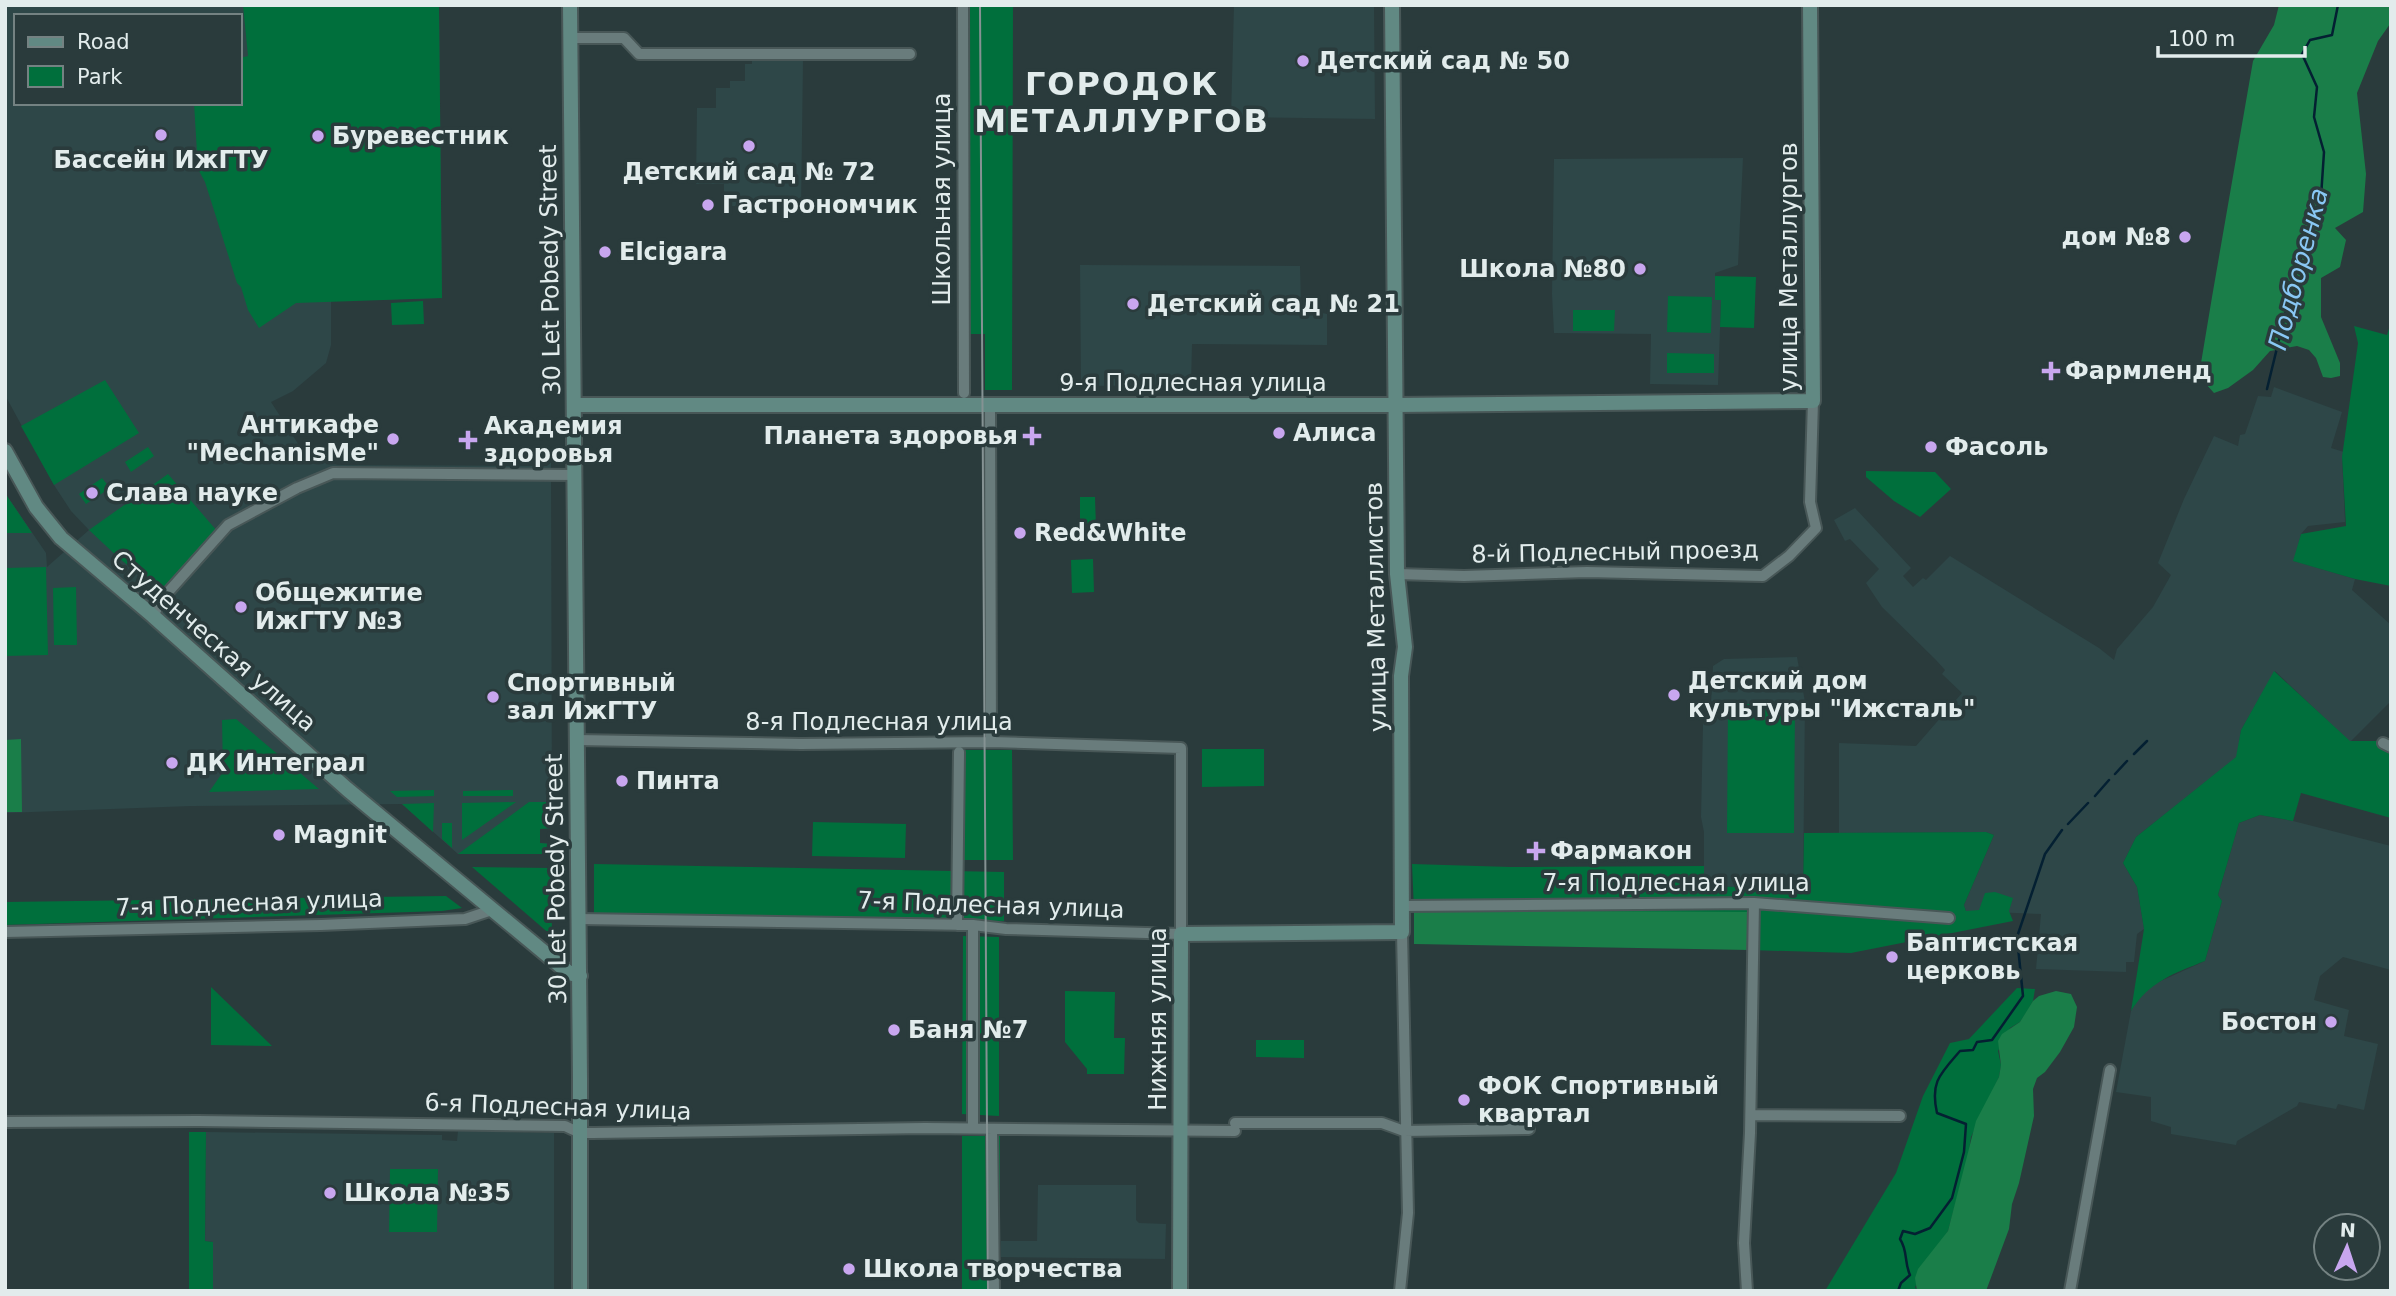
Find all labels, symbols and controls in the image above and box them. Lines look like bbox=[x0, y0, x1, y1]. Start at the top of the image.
legend bbox=[14, 14, 242, 105]
scale bar bbox=[2158, 14, 2305, 58]
text: 100 m bbox=[2168, 27, 2235, 51]
text: Road bbox=[77, 30, 130, 54]
place label: Детский сад № 50 bbox=[1317, 47, 1570, 75]
marker: Детский сад № 50 bbox=[1295, 53, 1311, 69]
text: Park bbox=[77, 65, 123, 89]
district label: ГОРОДОК МЕТАЛЛУРГОВ bbox=[974, 65, 1270, 140]
street label: Школьная улица bbox=[928, 93, 956, 305]
place label: Буревестник bbox=[332, 122, 509, 150]
marker: Бассейн ИжГТУ bbox=[153, 127, 169, 143]
marker: Буревестник bbox=[310, 128, 326, 144]
marker: Детский сад № 72 bbox=[741, 138, 757, 154]
street label: улица Металлургов bbox=[1775, 142, 1803, 392]
street label: 30 Let Pobedy Street bbox=[534, 144, 566, 396]
place label: Бассейн ИжГТУ bbox=[53, 146, 269, 174]
place label: Детский сад № 72 bbox=[623, 158, 875, 186]
water label: Подборенка bbox=[2262, 185, 2334, 353]
place label: Гастрономчик bbox=[722, 191, 918, 219]
marker: Гастрономчик bbox=[700, 197, 716, 213]
place label: дом №8 bbox=[2062, 223, 2171, 251]
marker: дом №8 bbox=[2177, 229, 2193, 245]
place label: Elcigara bbox=[619, 238, 727, 266]
marker: Elcigara bbox=[597, 244, 613, 260]
place label: Школа №80 bbox=[1459, 255, 1626, 283]
marker: Школа №80 bbox=[1632, 261, 1648, 277]
place label: Детский сад № 21 bbox=[1147, 290, 1400, 318]
marker: Детский сад № 21 bbox=[1125, 296, 1141, 312]
place label: Фармленд bbox=[2065, 357, 2212, 385]
marker: Фармленд bbox=[2043, 363, 2059, 379]
street label: 9-я Подлесная улица bbox=[1059, 369, 1327, 397]
place label: Антикафе "MechanisMe" bbox=[187, 411, 379, 467]
place label: Академия здоровья bbox=[484, 412, 623, 468]
place label: Алиса bbox=[1293, 419, 1376, 447]
place label: Планета здоровья bbox=[764, 422, 1018, 450]
marker: Алиса bbox=[1271, 425, 1287, 441]
marker: Планета здоровья bbox=[1024, 428, 1040, 444]
marker: Академия здоровья bbox=[458, 430, 478, 450]
marker: Антикафе "MechanisMe" bbox=[385, 431, 401, 447]
place label: Фасоль bbox=[1945, 433, 2048, 461]
marker: Фасоль bbox=[1923, 439, 1939, 455]
place label: Слава науке bbox=[106, 479, 278, 507]
street label: улица Металлистов bbox=[1360, 482, 1392, 732]
marker: Слава науке bbox=[84, 485, 100, 501]
place label: Red&White bbox=[1034, 519, 1186, 547]
marker: Red&White bbox=[1012, 525, 1028, 541]
street label: 8-й Подлесный проезд bbox=[1471, 535, 1759, 569]
street label: Студенческая улица bbox=[106, 545, 322, 737]
place label: Общежитие ИжГТУ №3 bbox=[255, 579, 423, 635]
marker: Общежитие ИжГТУ №3 bbox=[233, 599, 249, 615]
place label: Детский дом культуры "Ижсталь" bbox=[1688, 667, 1976, 723]
place label: Спортивный зал ИжГТУ bbox=[507, 669, 676, 725]
marker: Детский дом культуры "Ижсталь" bbox=[1666, 687, 1682, 703]
marker: Спортивный зал ИжГТУ bbox=[485, 689, 501, 705]
street label: 8-я Подлесная улица bbox=[745, 708, 1013, 736]
place label: ДК Интеграл bbox=[186, 749, 366, 777]
street label: 30 Let Pobedy Street bbox=[540, 753, 572, 1005]
marker: ДК Интеграл bbox=[164, 755, 180, 771]
place label: Пинта bbox=[636, 767, 720, 795]
marker: Пинта bbox=[614, 773, 630, 789]
place label: Magnit bbox=[293, 821, 387, 849]
marker: Magnit bbox=[271, 827, 287, 843]
place label: Фармакон bbox=[1550, 837, 1692, 865]
marker: Фармакон bbox=[1528, 843, 1544, 859]
street label: 7-я Подлесная улица bbox=[1542, 869, 1810, 897]
street label: 7-я Подлесная улица bbox=[115, 884, 383, 922]
street label: 7-я Подлесная улица bbox=[857, 886, 1125, 924]
street label: Нижняя улица bbox=[1144, 927, 1172, 1111]
place label: Баптистская церковь bbox=[1906, 929, 2078, 985]
marker: Баптистская церковь bbox=[1884, 949, 1900, 965]
place label: Бостон bbox=[2221, 1008, 2317, 1036]
marker: Бостон bbox=[2323, 1014, 2339, 1030]
place label: Баня №7 bbox=[908, 1016, 1028, 1044]
marker: Баня №7 bbox=[886, 1022, 902, 1038]
place label: ФОК Спортивный квартал bbox=[1478, 1072, 1719, 1128]
street label: 6-я Подлесная улица bbox=[424, 1088, 692, 1126]
marker: ФОК Спортивный квартал bbox=[1456, 1092, 1472, 1108]
place label: Школа №35 bbox=[344, 1179, 511, 1207]
marker: Школа №35 bbox=[322, 1185, 338, 1201]
north arrow bbox=[2312, 1212, 2382, 1282]
text: N bbox=[2339, 1219, 2356, 1241]
place label: Школа творчества bbox=[863, 1255, 1123, 1283]
marker: Школа творчества bbox=[841, 1261, 857, 1277]

